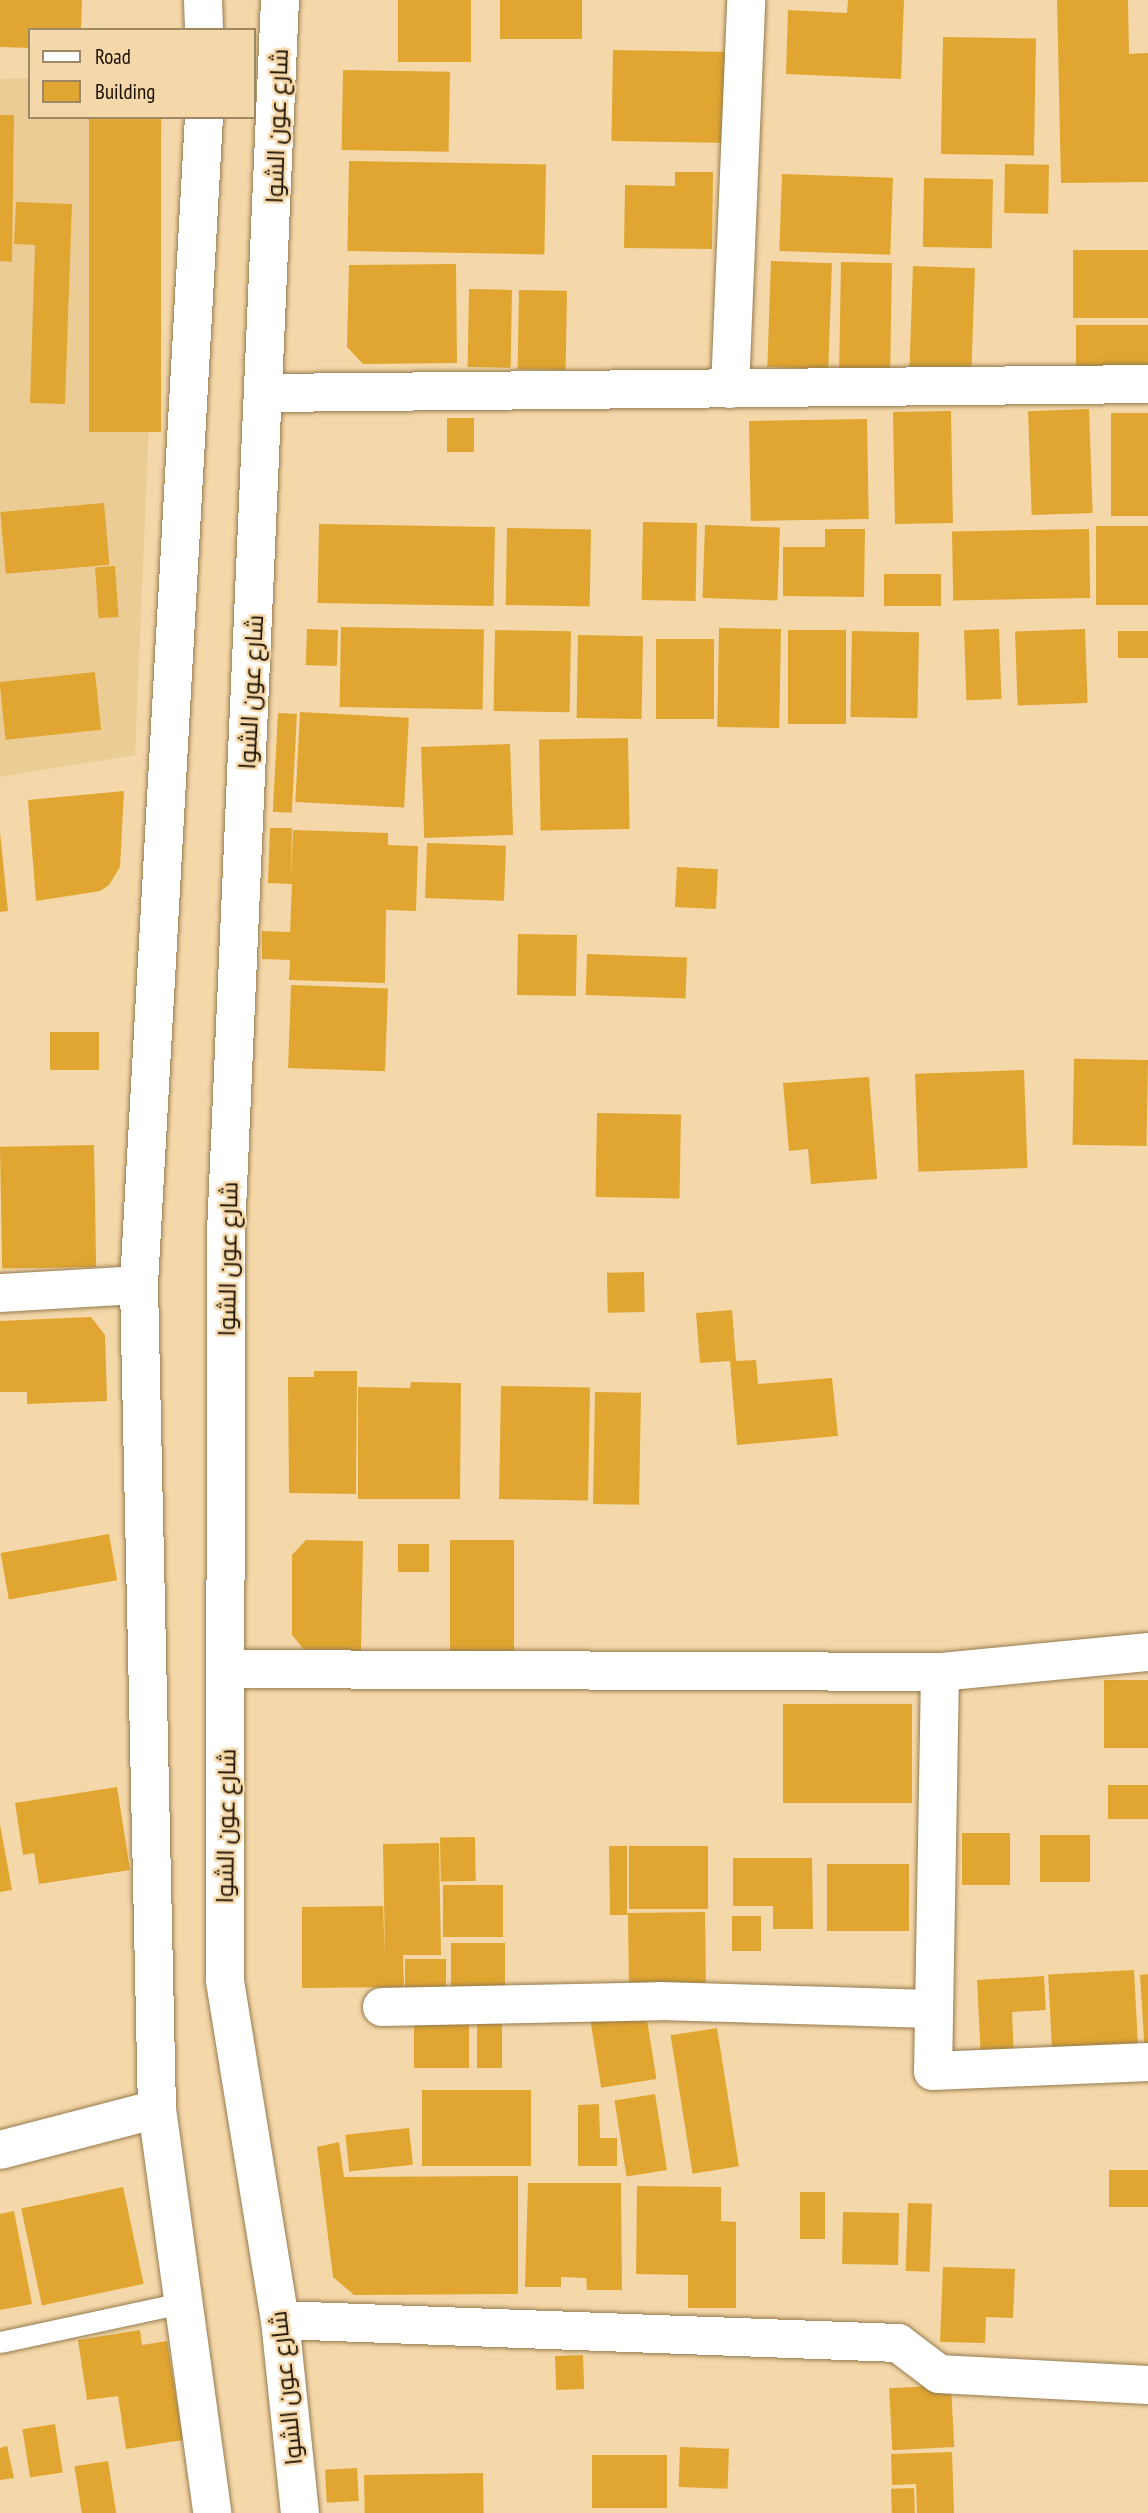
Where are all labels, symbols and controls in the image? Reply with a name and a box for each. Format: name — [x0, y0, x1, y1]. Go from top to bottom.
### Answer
legend — [28, 28, 256, 119]
text: Road — [95, 43, 131, 70]
street label: شارع عون الشوا — [260, 48, 294, 204]
text: Building — [95, 78, 155, 105]
street label: شارع عون الشوا — [233, 614, 269, 770]
street label: شارع عون الشوا — [212, 1181, 244, 1337]
street label: شارع عون الشوا — [210, 1748, 242, 1904]
street label: شارع عون الشوا — [264, 2310, 308, 2466]

